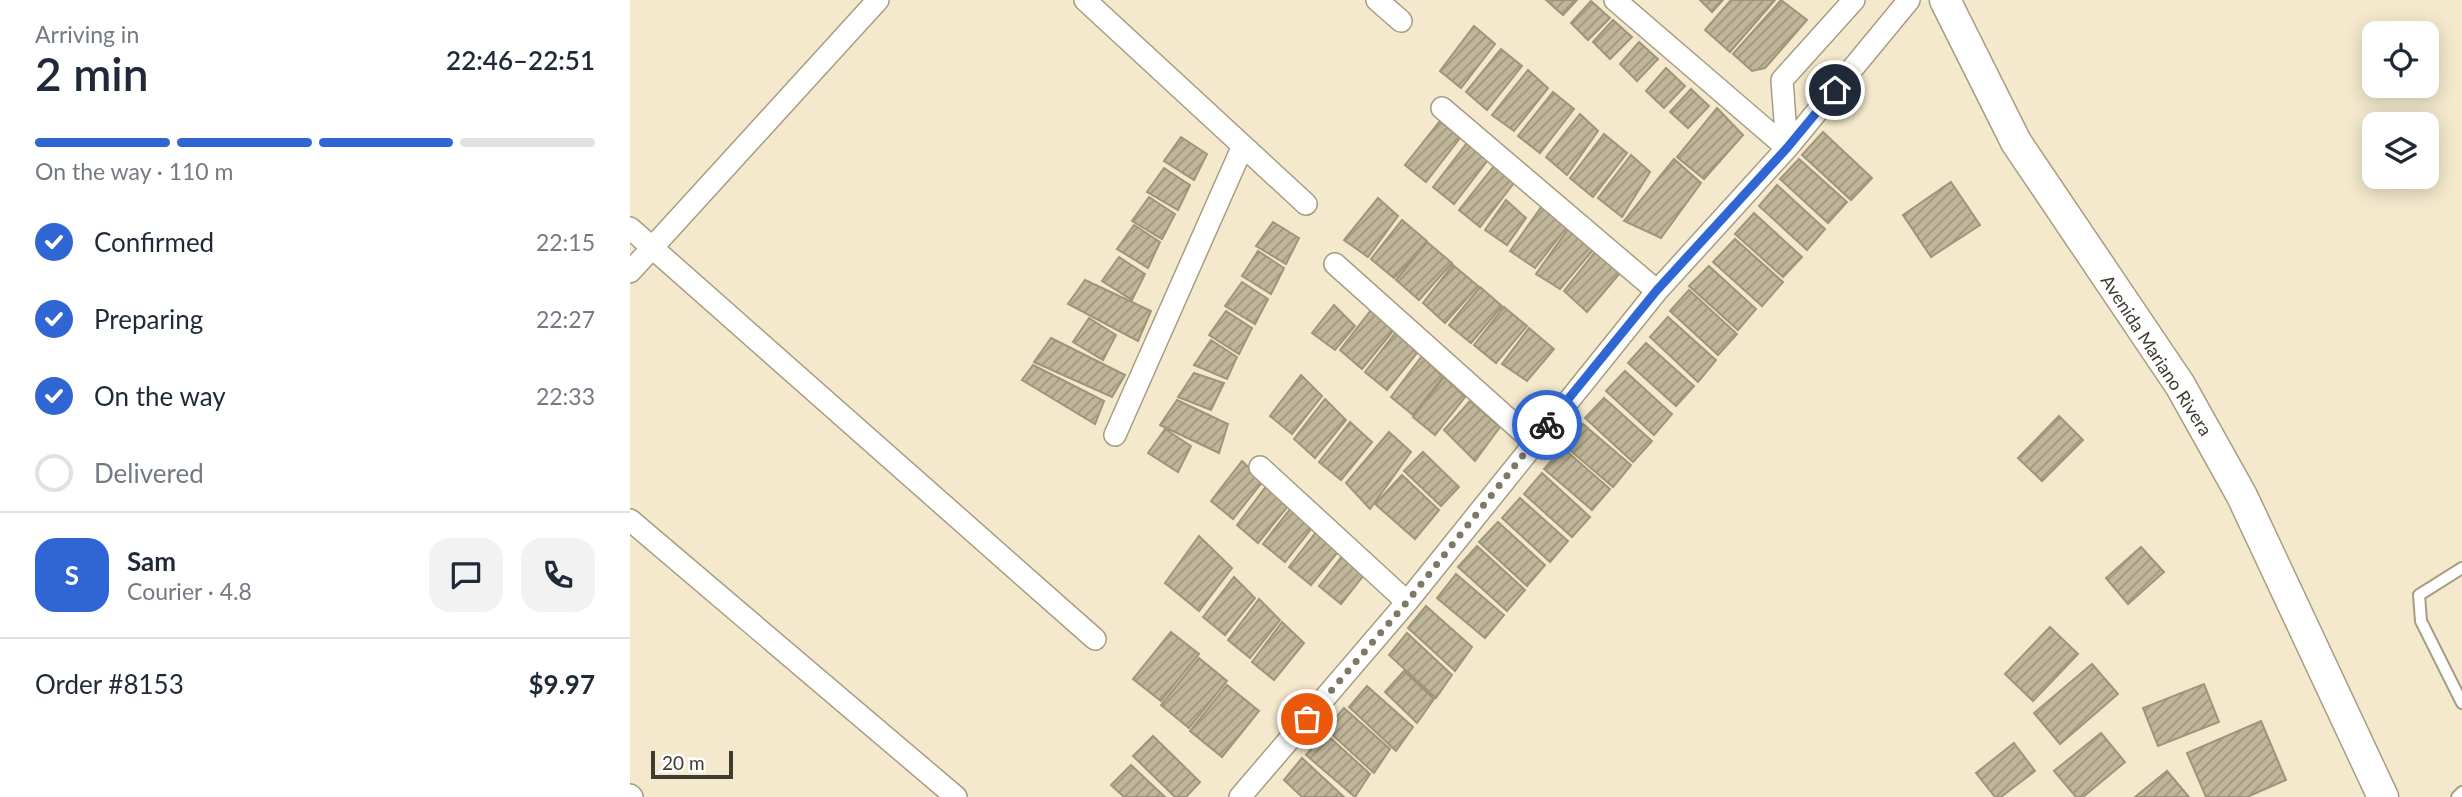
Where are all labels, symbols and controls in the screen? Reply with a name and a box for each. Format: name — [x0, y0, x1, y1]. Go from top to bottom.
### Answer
text: Arriving in — [35, 20, 139, 48]
map controls — [2362, 21, 2439, 189]
button: locate — [2362, 21, 2439, 98]
text: 22:46–22:51 — [446, 44, 595, 76]
text: 2 min — [35, 46, 149, 101]
pin — [1805, 60, 1865, 120]
icon: home — [1816, 71, 1854, 109]
button: layers — [2362, 112, 2439, 189]
text: On the way · 110 m — [35, 157, 234, 185]
icon: check — [35, 223, 73, 261]
text: Confirmed — [94, 226, 214, 258]
text: 22:15 — [536, 228, 595, 256]
street label: Avenida Mariano Rivera — [2097, 270, 2217, 440]
icon: check — [35, 300, 73, 338]
text: Preparing — [94, 303, 203, 335]
text: 22:27 — [536, 305, 595, 333]
icon: check — [35, 377, 73, 415]
text: On the way — [94, 380, 226, 412]
text: 22:33 — [536, 382, 595, 410]
courier — [1512, 390, 1582, 460]
icon: bike — [1528, 406, 1566, 444]
text: Delivered — [94, 457, 204, 489]
button: chat — [429, 538, 503, 612]
button: phone — [521, 538, 595, 612]
text: Sam — [127, 545, 176, 577]
text: S — [65, 559, 79, 591]
text: Courier · 4.8 — [127, 577, 252, 605]
text: Order #8153 — [35, 668, 184, 700]
text: $9.97 — [529, 668, 595, 700]
pin — [1277, 689, 1337, 749]
icon: bag — [1288, 700, 1326, 738]
scale bar — [651, 748, 733, 780]
text: 20 m — [662, 751, 705, 774]

